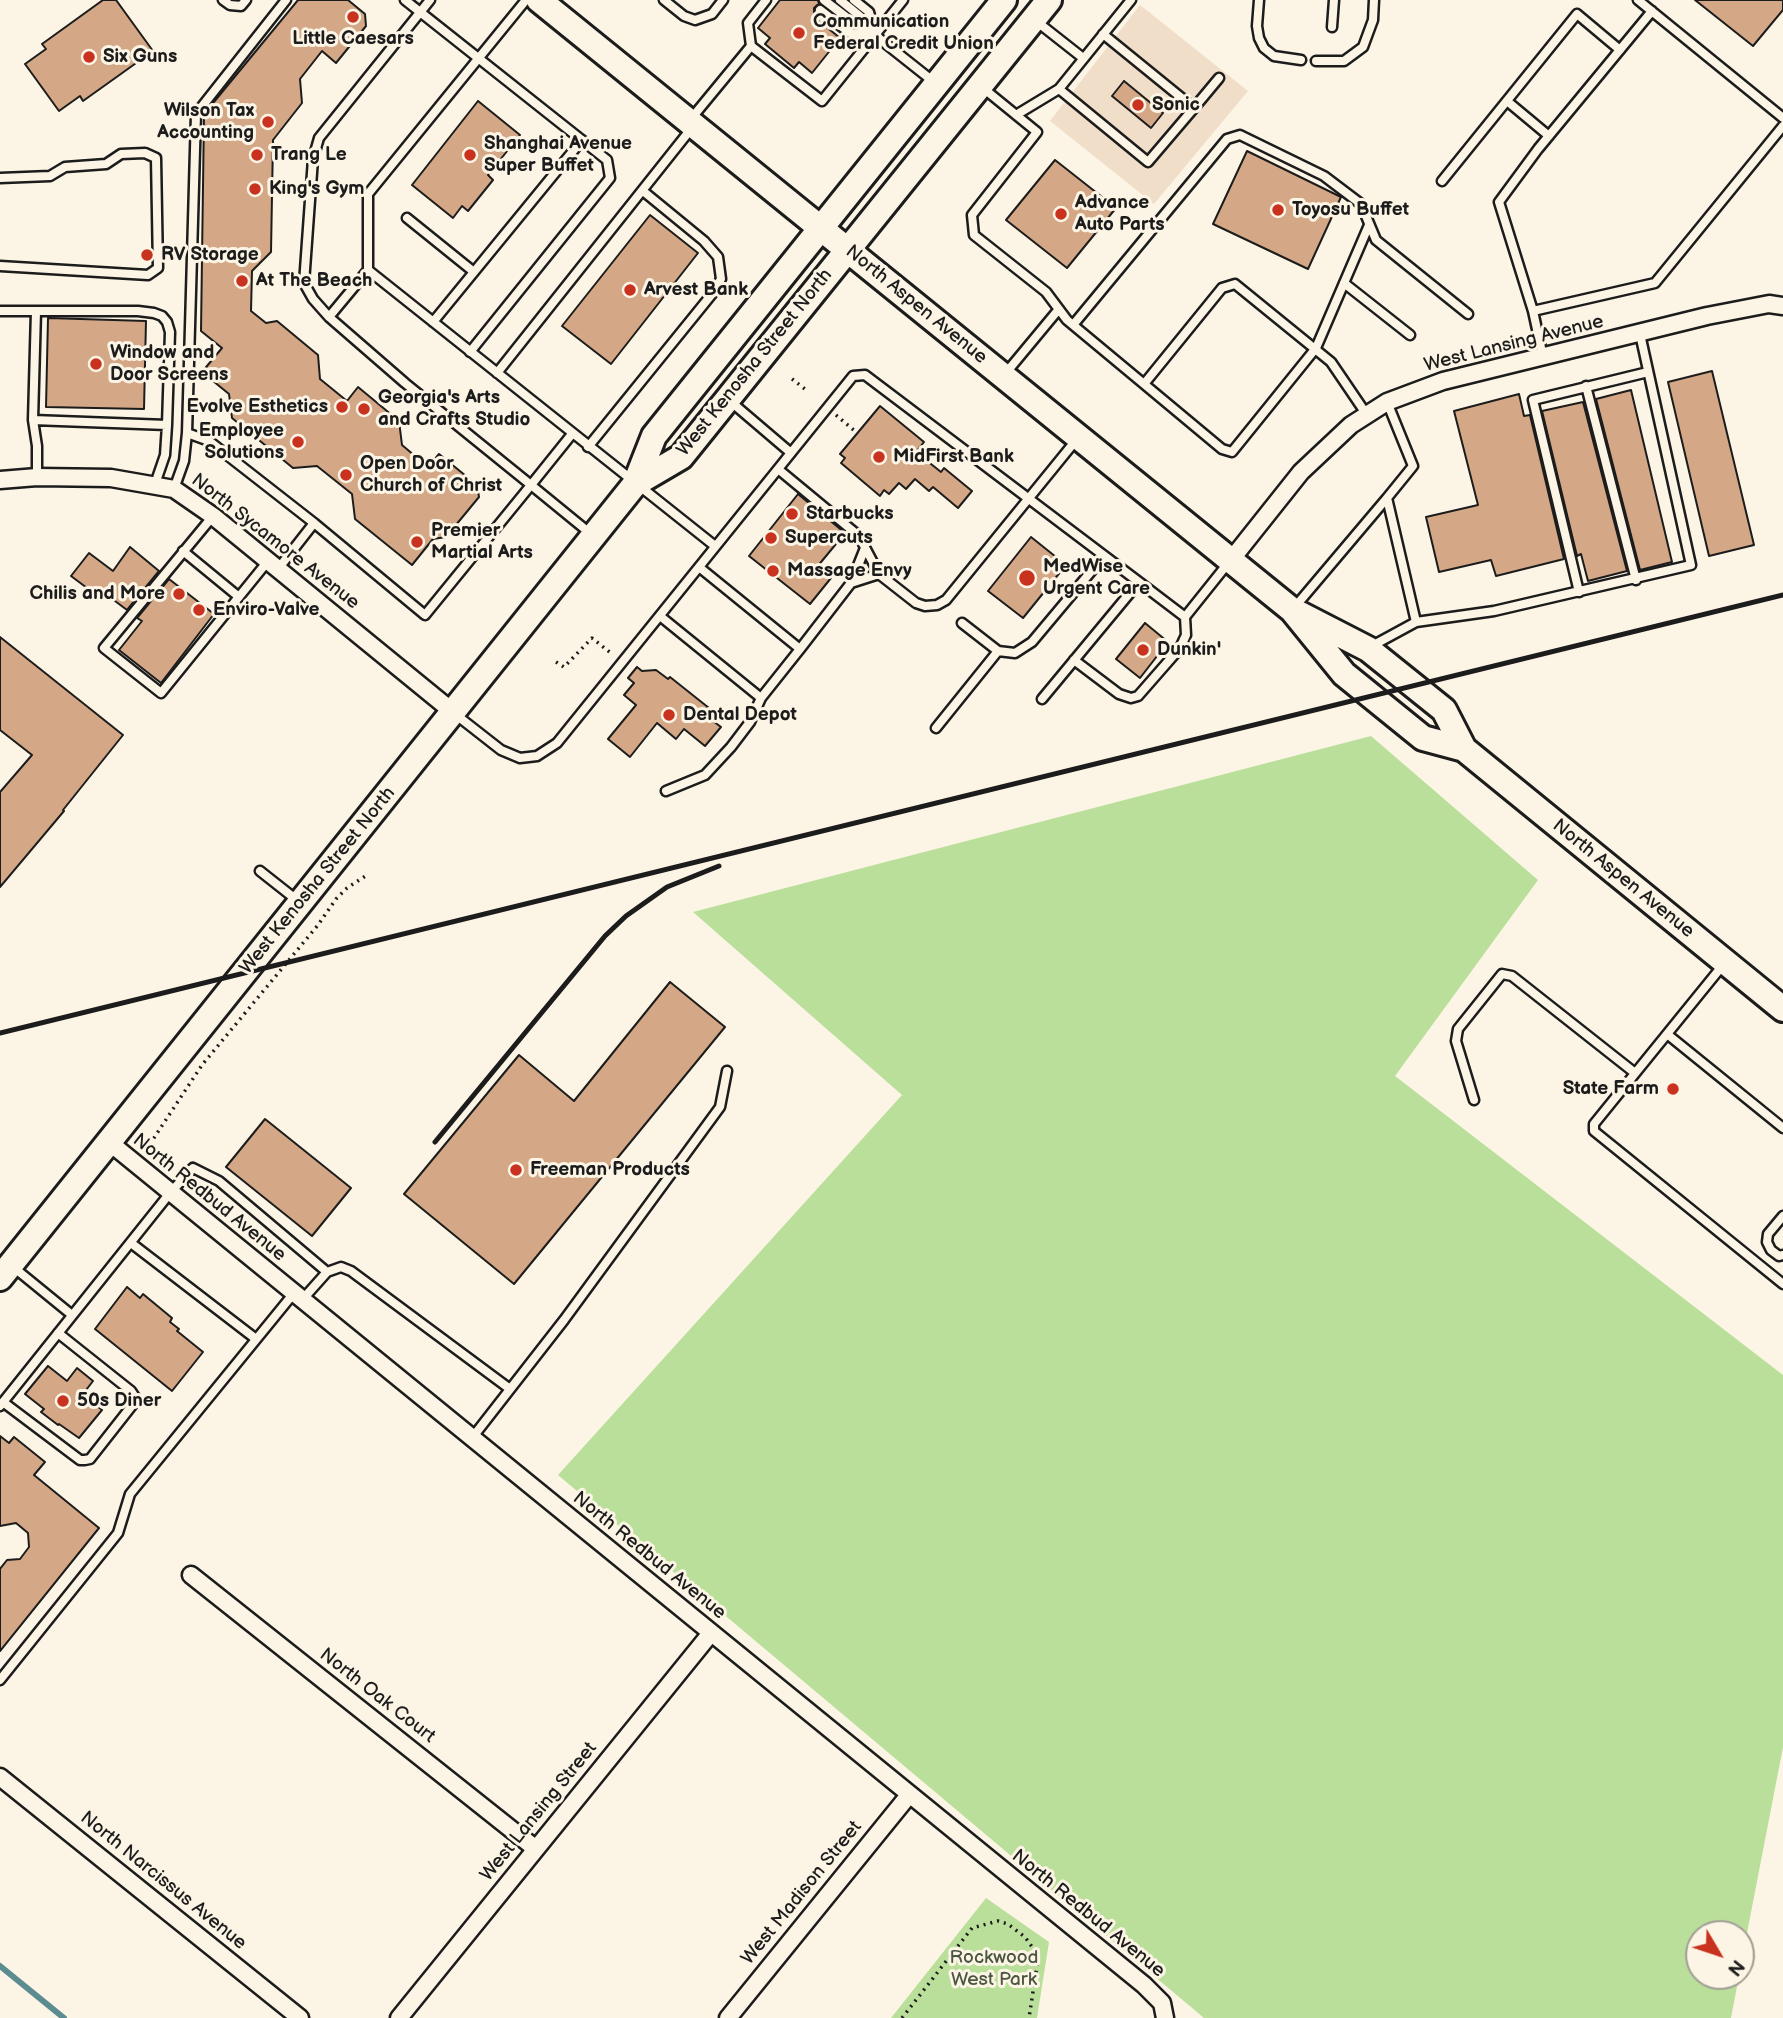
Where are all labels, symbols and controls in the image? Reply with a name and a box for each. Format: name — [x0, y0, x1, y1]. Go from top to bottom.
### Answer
marker: Little Caesars — [345, 9, 361, 25]
place label: Communication Federal Credit Union — [813, 11, 994, 55]
marker: Communication Federal Credit Union — [791, 25, 807, 41]
place label: Little Caesars — [292, 28, 414, 50]
place label: Six Guns — [103, 46, 177, 68]
marker: Six Guns — [81, 49, 97, 65]
place label: Sonic — [1152, 94, 1200, 116]
marker: Sonic — [1130, 97, 1146, 113]
place label: Wilson Tax Accounting — [157, 100, 254, 144]
marker: Wilson Tax Accounting — [260, 114, 276, 130]
place label: Shanghai Avenue Super Buffet — [484, 133, 632, 177]
place label: Trang Le — [271, 144, 347, 166]
marker: Trang Le — [249, 147, 265, 163]
marker: Shanghai Avenue Super Buffet — [462, 147, 478, 163]
place label: King's Gym — [269, 178, 364, 200]
marker: King's Gym — [247, 181, 263, 197]
place label: Advance Auto Parts — [1075, 192, 1165, 236]
place label: Toyosu Buffet — [1292, 199, 1409, 221]
marker: Toyosu Buffet — [1270, 202, 1286, 218]
marker: Advance Auto Parts — [1053, 206, 1069, 222]
street label: North Aspen Avenue — [841, 241, 991, 369]
place label: RV Storage — [161, 244, 259, 266]
marker: RV Storage — [139, 247, 155, 263]
street label: West Kenosha Street North — [672, 265, 838, 461]
place label: At The Beach — [256, 270, 372, 292]
marker: At The Beach — [234, 273, 250, 289]
place label: Arvest Bank — [644, 279, 748, 301]
marker: Arvest Bank — [622, 282, 638, 298]
street label: West Lansing Avenue — [1422, 311, 1606, 377]
place label: Window and Door Screens — [110, 342, 228, 386]
marker: Window and Door Screens — [88, 356, 104, 372]
place label: Georgia's Arts and Crafts Studio — [378, 387, 530, 431]
place label: Evolve Esthetics — [187, 396, 328, 418]
marker: Evolve Esthetics — [334, 399, 350, 415]
marker: Georgia's Arts and Crafts Studio — [356, 401, 372, 417]
place label: Employee Solutions — [199, 420, 284, 464]
marker: Employee Solutions — [290, 434, 306, 450]
place label: MidFirst Bank — [893, 446, 1014, 468]
marker: MidFirst Bank — [871, 449, 887, 465]
place label: Open Door Church of Christ — [360, 453, 502, 497]
marker: Open Door Church of Christ — [338, 467, 354, 483]
street label: North Sycamore Avenue — [186, 469, 364, 615]
place label: Starbucks — [806, 503, 894, 525]
marker: Starbucks — [784, 506, 800, 522]
place label: Premier Martial Arts — [431, 520, 533, 564]
place label: Supercuts — [785, 527, 873, 549]
marker: Supercuts — [763, 530, 779, 546]
marker: Premier Martial Arts — [409, 534, 425, 550]
place label: MedWise Urgent Care — [1043, 556, 1150, 600]
place label: Massage Envy — [787, 560, 912, 582]
marker: Massage Envy — [765, 563, 781, 579]
marker: MedWise Urgent Care — [1017, 568, 1037, 588]
place label: Chilis and More — [30, 583, 165, 605]
marker: Chilis and More — [171, 586, 187, 602]
place label: Enviro-Valve — [213, 599, 319, 621]
marker: Enviro-Valve — [191, 602, 207, 618]
place label: Dunkin' — [1157, 639, 1221, 661]
marker: Dunkin' — [1135, 642, 1151, 658]
place label: Dental Depot — [683, 704, 797, 726]
marker: Dental Depot — [661, 707, 677, 723]
street label: West Kenosha Street North — [235, 783, 401, 979]
street label: North Aspen Avenue — [1548, 815, 1698, 943]
place label: State Farm — [1563, 1078, 1659, 1100]
marker: State Farm — [1665, 1081, 1681, 1097]
street label: North Redbud Avenue — [128, 1129, 290, 1267]
place label: Freeman Products — [530, 1159, 690, 1181]
marker: Freeman Products — [508, 1162, 524, 1178]
place label: 50s Diner — [77, 1390, 161, 1412]
marker: 50s Diner — [55, 1393, 71, 1409]
street label: North Redbud Avenue — [568, 1487, 730, 1625]
street label: North Oak Court — [315, 1644, 439, 1748]
street label: West Lansing Street — [476, 1738, 602, 1886]
street label: North Narcissus Avenue — [75, 1807, 251, 1955]
street label: West Madison Street — [737, 1816, 867, 1970]
street label: North Redbud Avenue — [1007, 1845, 1169, 1983]
north arrow — [1685, 1920, 1755, 1990]
park label: Rockwood West Park — [950, 1947, 1038, 1991]
text: N — [1722, 1954, 1749, 1980]

